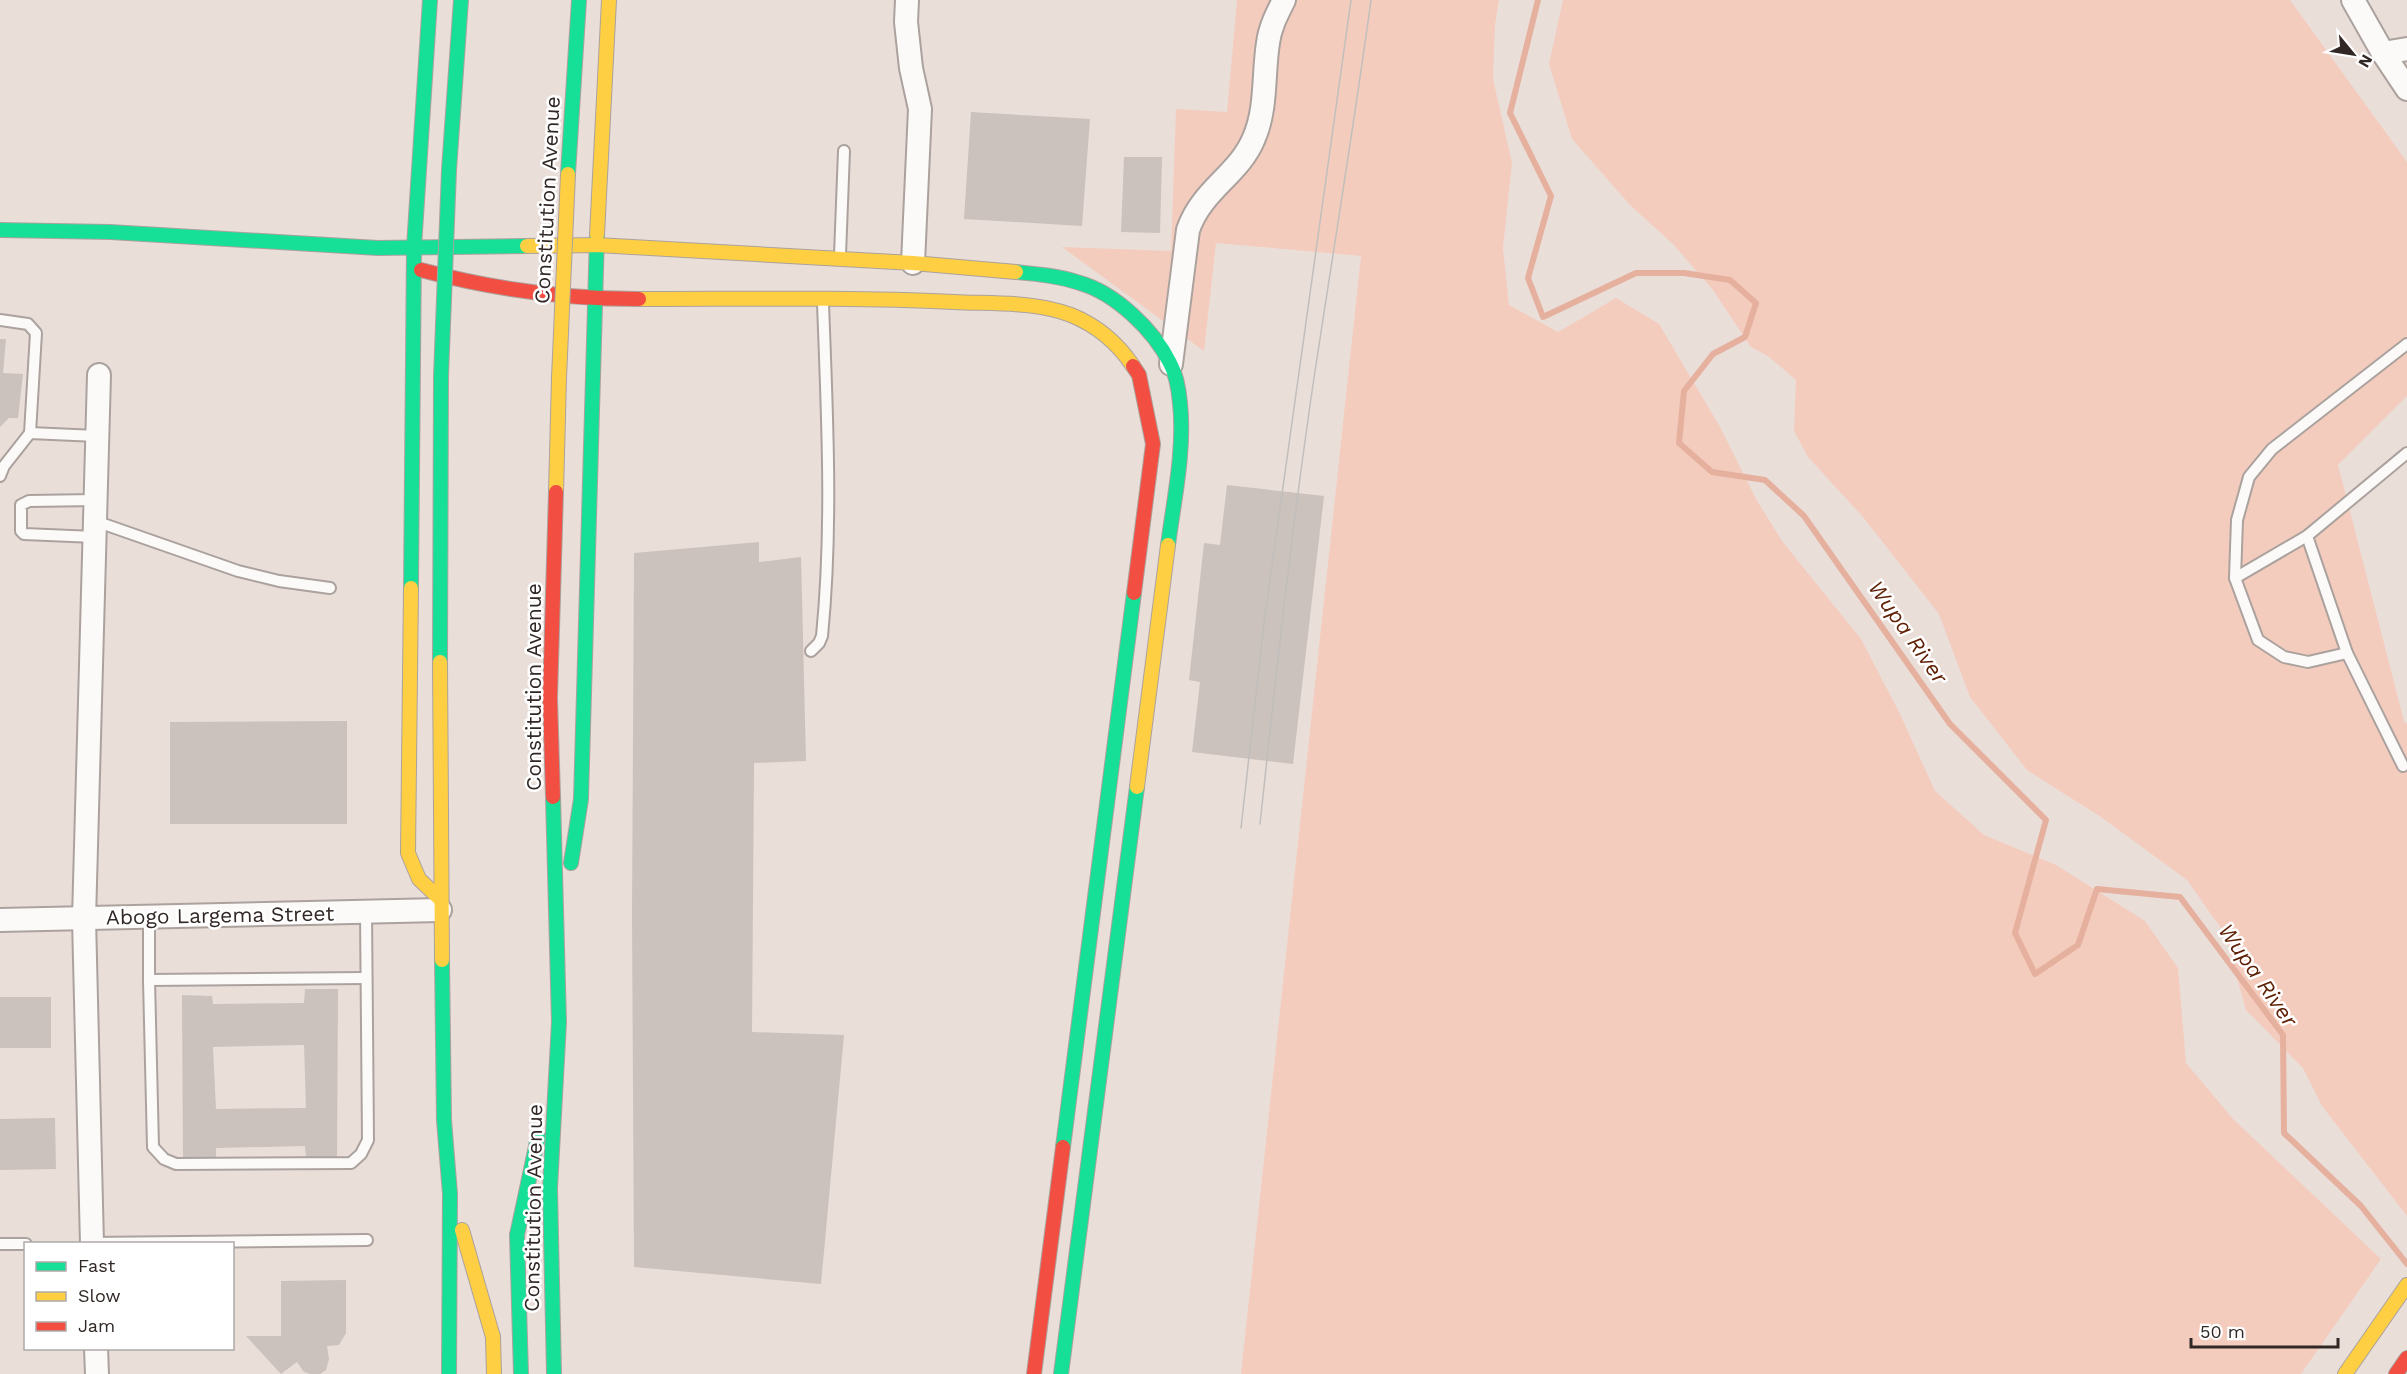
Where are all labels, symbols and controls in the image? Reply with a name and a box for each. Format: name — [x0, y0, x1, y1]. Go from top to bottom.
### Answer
north arrow — [2323, 24, 2383, 84]
text: N — [2354, 51, 2377, 71]
street label: Constitution Avenue — [529, 96, 565, 304]
water label: Wupa River — [1863, 576, 1953, 689]
street label: Constitution Avenue — [521, 583, 546, 791]
street label: Abogo Largema Street — [106, 901, 334, 929]
water label: Wupa River — [2213, 919, 2303, 1032]
street label: Constitution Avenue — [519, 1104, 547, 1312]
legend — [24, 1242, 234, 1350]
text: Fast — [78, 1255, 116, 1276]
text: Slow — [78, 1285, 121, 1306]
scale bar — [2191, 1311, 2338, 1349]
text: Jam — [78, 1315, 115, 1336]
text: 50 m — [2200, 1321, 2245, 1342]

